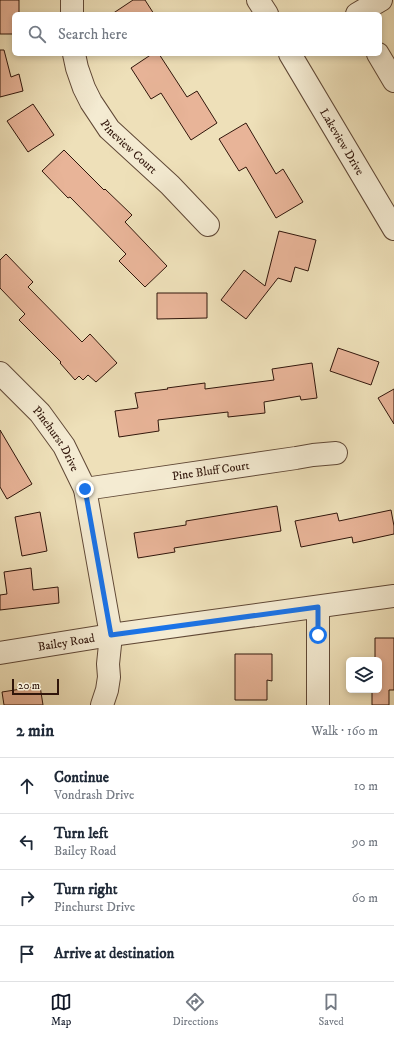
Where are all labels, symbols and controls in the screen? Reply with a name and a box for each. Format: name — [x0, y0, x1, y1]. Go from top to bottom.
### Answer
search box — [12, 12, 382, 56]
icon: search — [26, 23, 48, 45]
text: Search here — [58, 25, 127, 44]
street label: Lakeview Drive — [317, 106, 368, 178]
street label: Pineview Court — [97, 117, 160, 177]
street label: Pinehurst Drive — [30, 403, 83, 474]
street label: Pine Bluff Court — [171, 457, 250, 484]
route end — [76, 480, 94, 498]
route start — [309, 626, 327, 644]
street label: Bailey Road — [37, 630, 96, 654]
map controls — [346, 657, 382, 693]
button: layers — [346, 657, 382, 693]
scale bar — [12, 677, 59, 696]
text: 20 m — [18, 679, 40, 693]
text: 2 min — [16, 720, 54, 742]
text: Walk · 160 m — [311, 723, 378, 739]
text: Continue — [54, 768, 109, 787]
icon: ahead — [16, 775, 38, 797]
text: 10 m — [354, 778, 378, 794]
text: Vondrash Drive — [54, 787, 134, 803]
text: Turn left — [54, 824, 108, 843]
icon: left — [16, 831, 38, 853]
text: 90 m — [352, 834, 378, 850]
text: Bailey Road — [54, 843, 116, 859]
text: Turn right — [54, 880, 117, 899]
icon: right — [16, 887, 38, 909]
text: 60 m — [352, 890, 378, 906]
text: Pinehurst Drive — [54, 899, 135, 915]
icon: arrive — [16, 943, 38, 965]
text: Arrive at destination — [54, 944, 174, 963]
tab: Map — [50, 991, 72, 1029]
tab: Directions — [173, 991, 218, 1029]
tab: Saved — [319, 991, 344, 1029]

